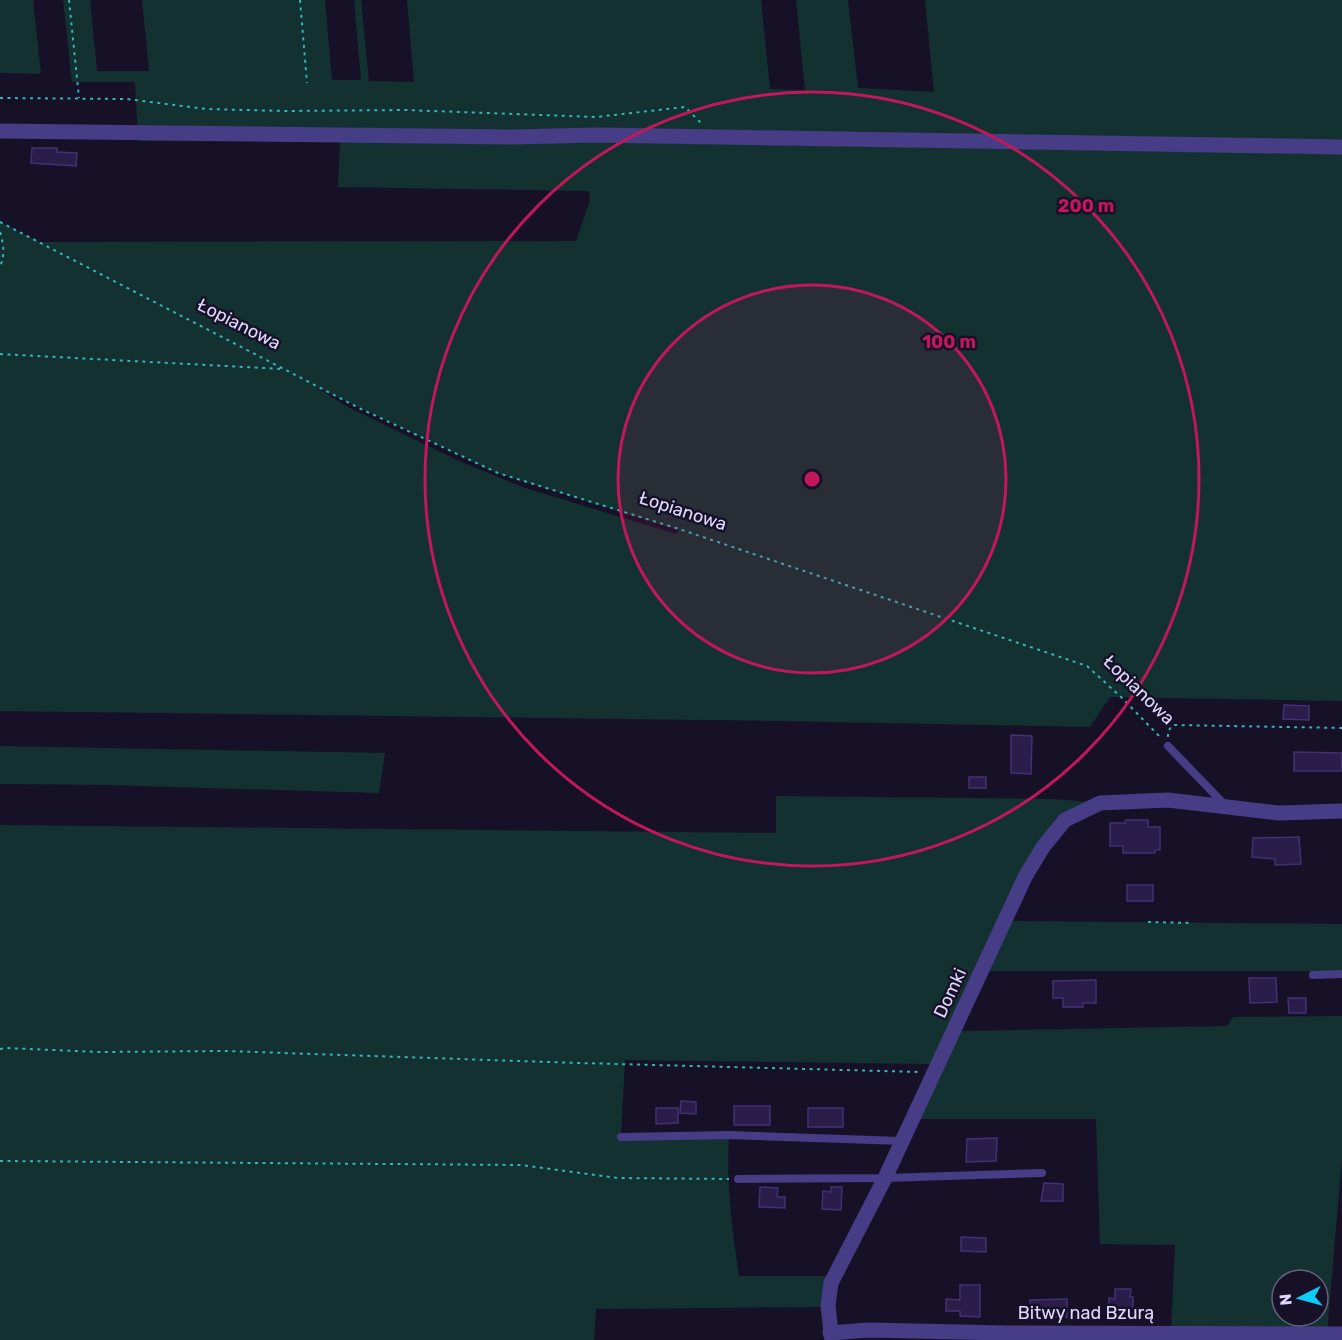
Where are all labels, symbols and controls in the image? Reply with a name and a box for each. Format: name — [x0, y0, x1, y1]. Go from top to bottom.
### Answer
text: 200 m — [1058, 195, 1114, 217]
street label: Łopianowa — [194, 294, 284, 354]
text: 100 m — [922, 331, 976, 353]
centre of rings — [802, 469, 822, 489]
street label: Łopianowa — [637, 487, 729, 535]
street label: Łopianowa — [1099, 651, 1179, 729]
street label: Domki — [929, 965, 971, 1021]
north arrow — [1270, 1268, 1330, 1328]
text: N — [1276, 1293, 1296, 1306]
street label: Bitwy nad Bzurą — [1018, 1302, 1154, 1324]

